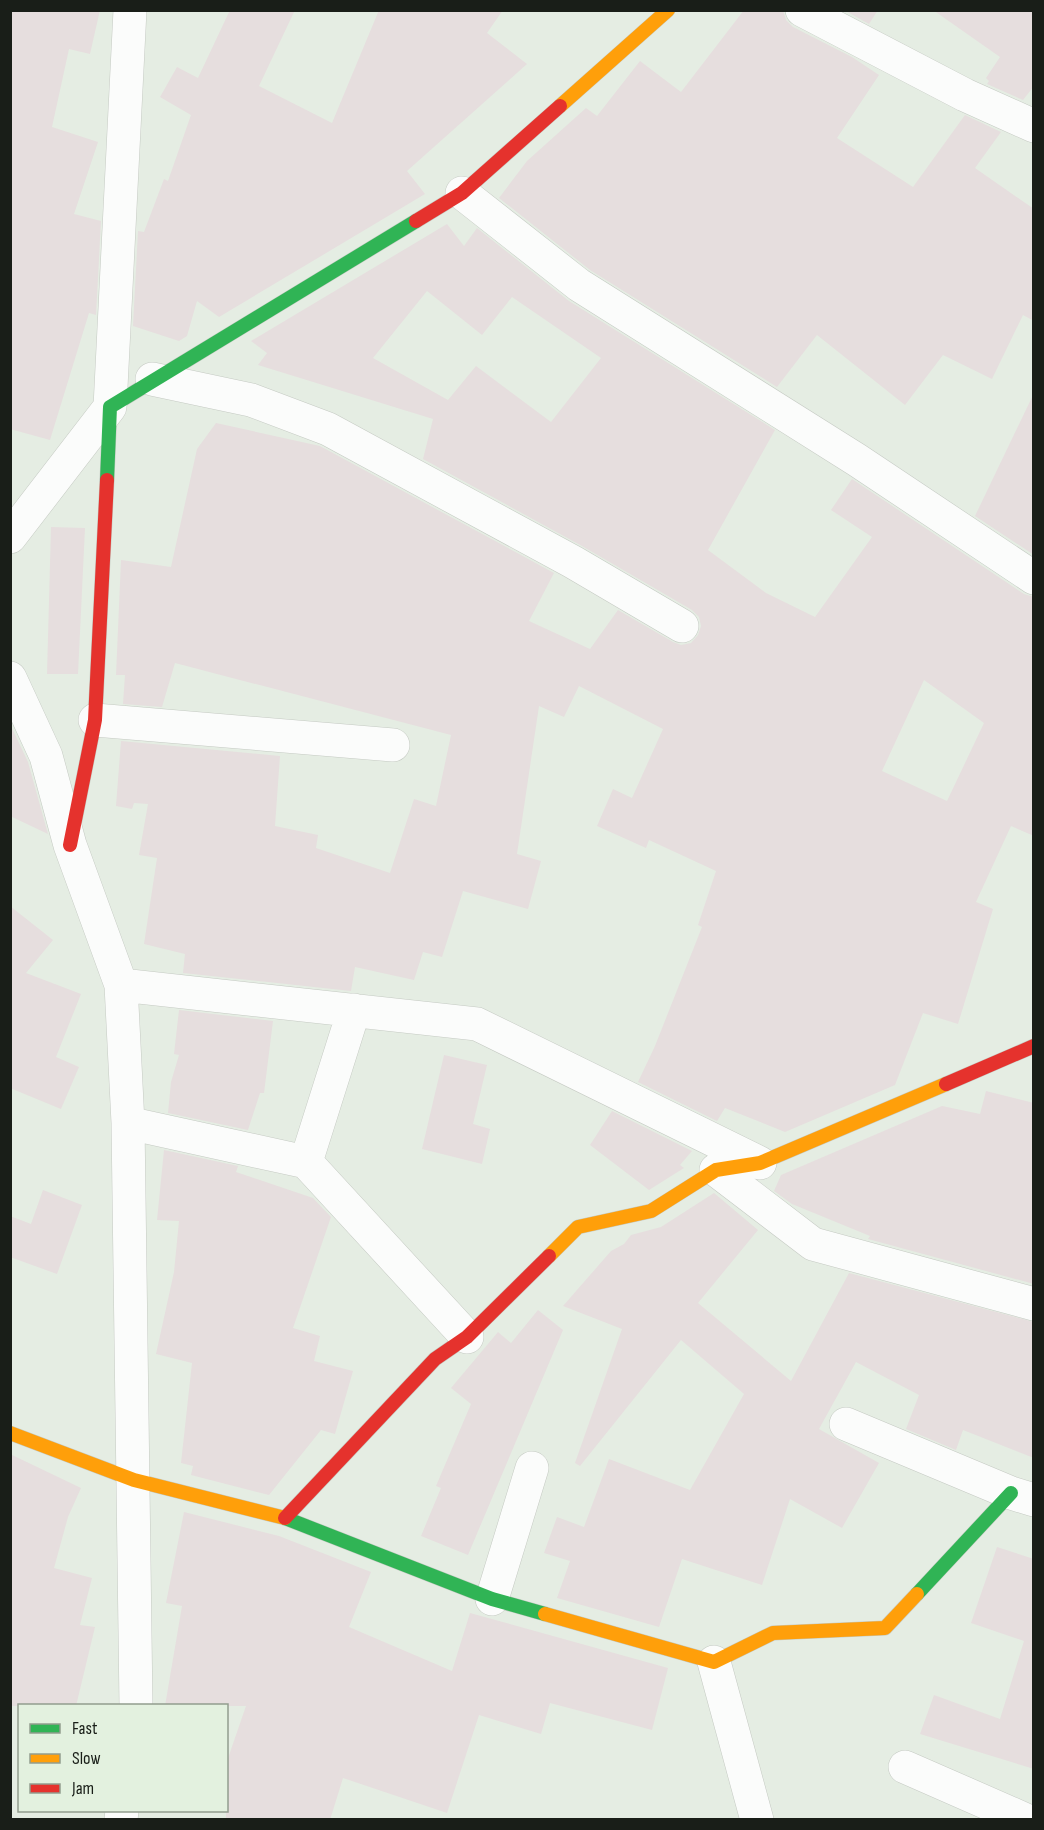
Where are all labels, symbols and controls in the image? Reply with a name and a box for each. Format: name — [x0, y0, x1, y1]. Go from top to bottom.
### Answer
legend — [18, 1704, 228, 1812]
text: Fast — [72, 1718, 98, 1739]
text: Slow — [72, 1748, 101, 1769]
text: Jam — [71, 1778, 94, 1799]

